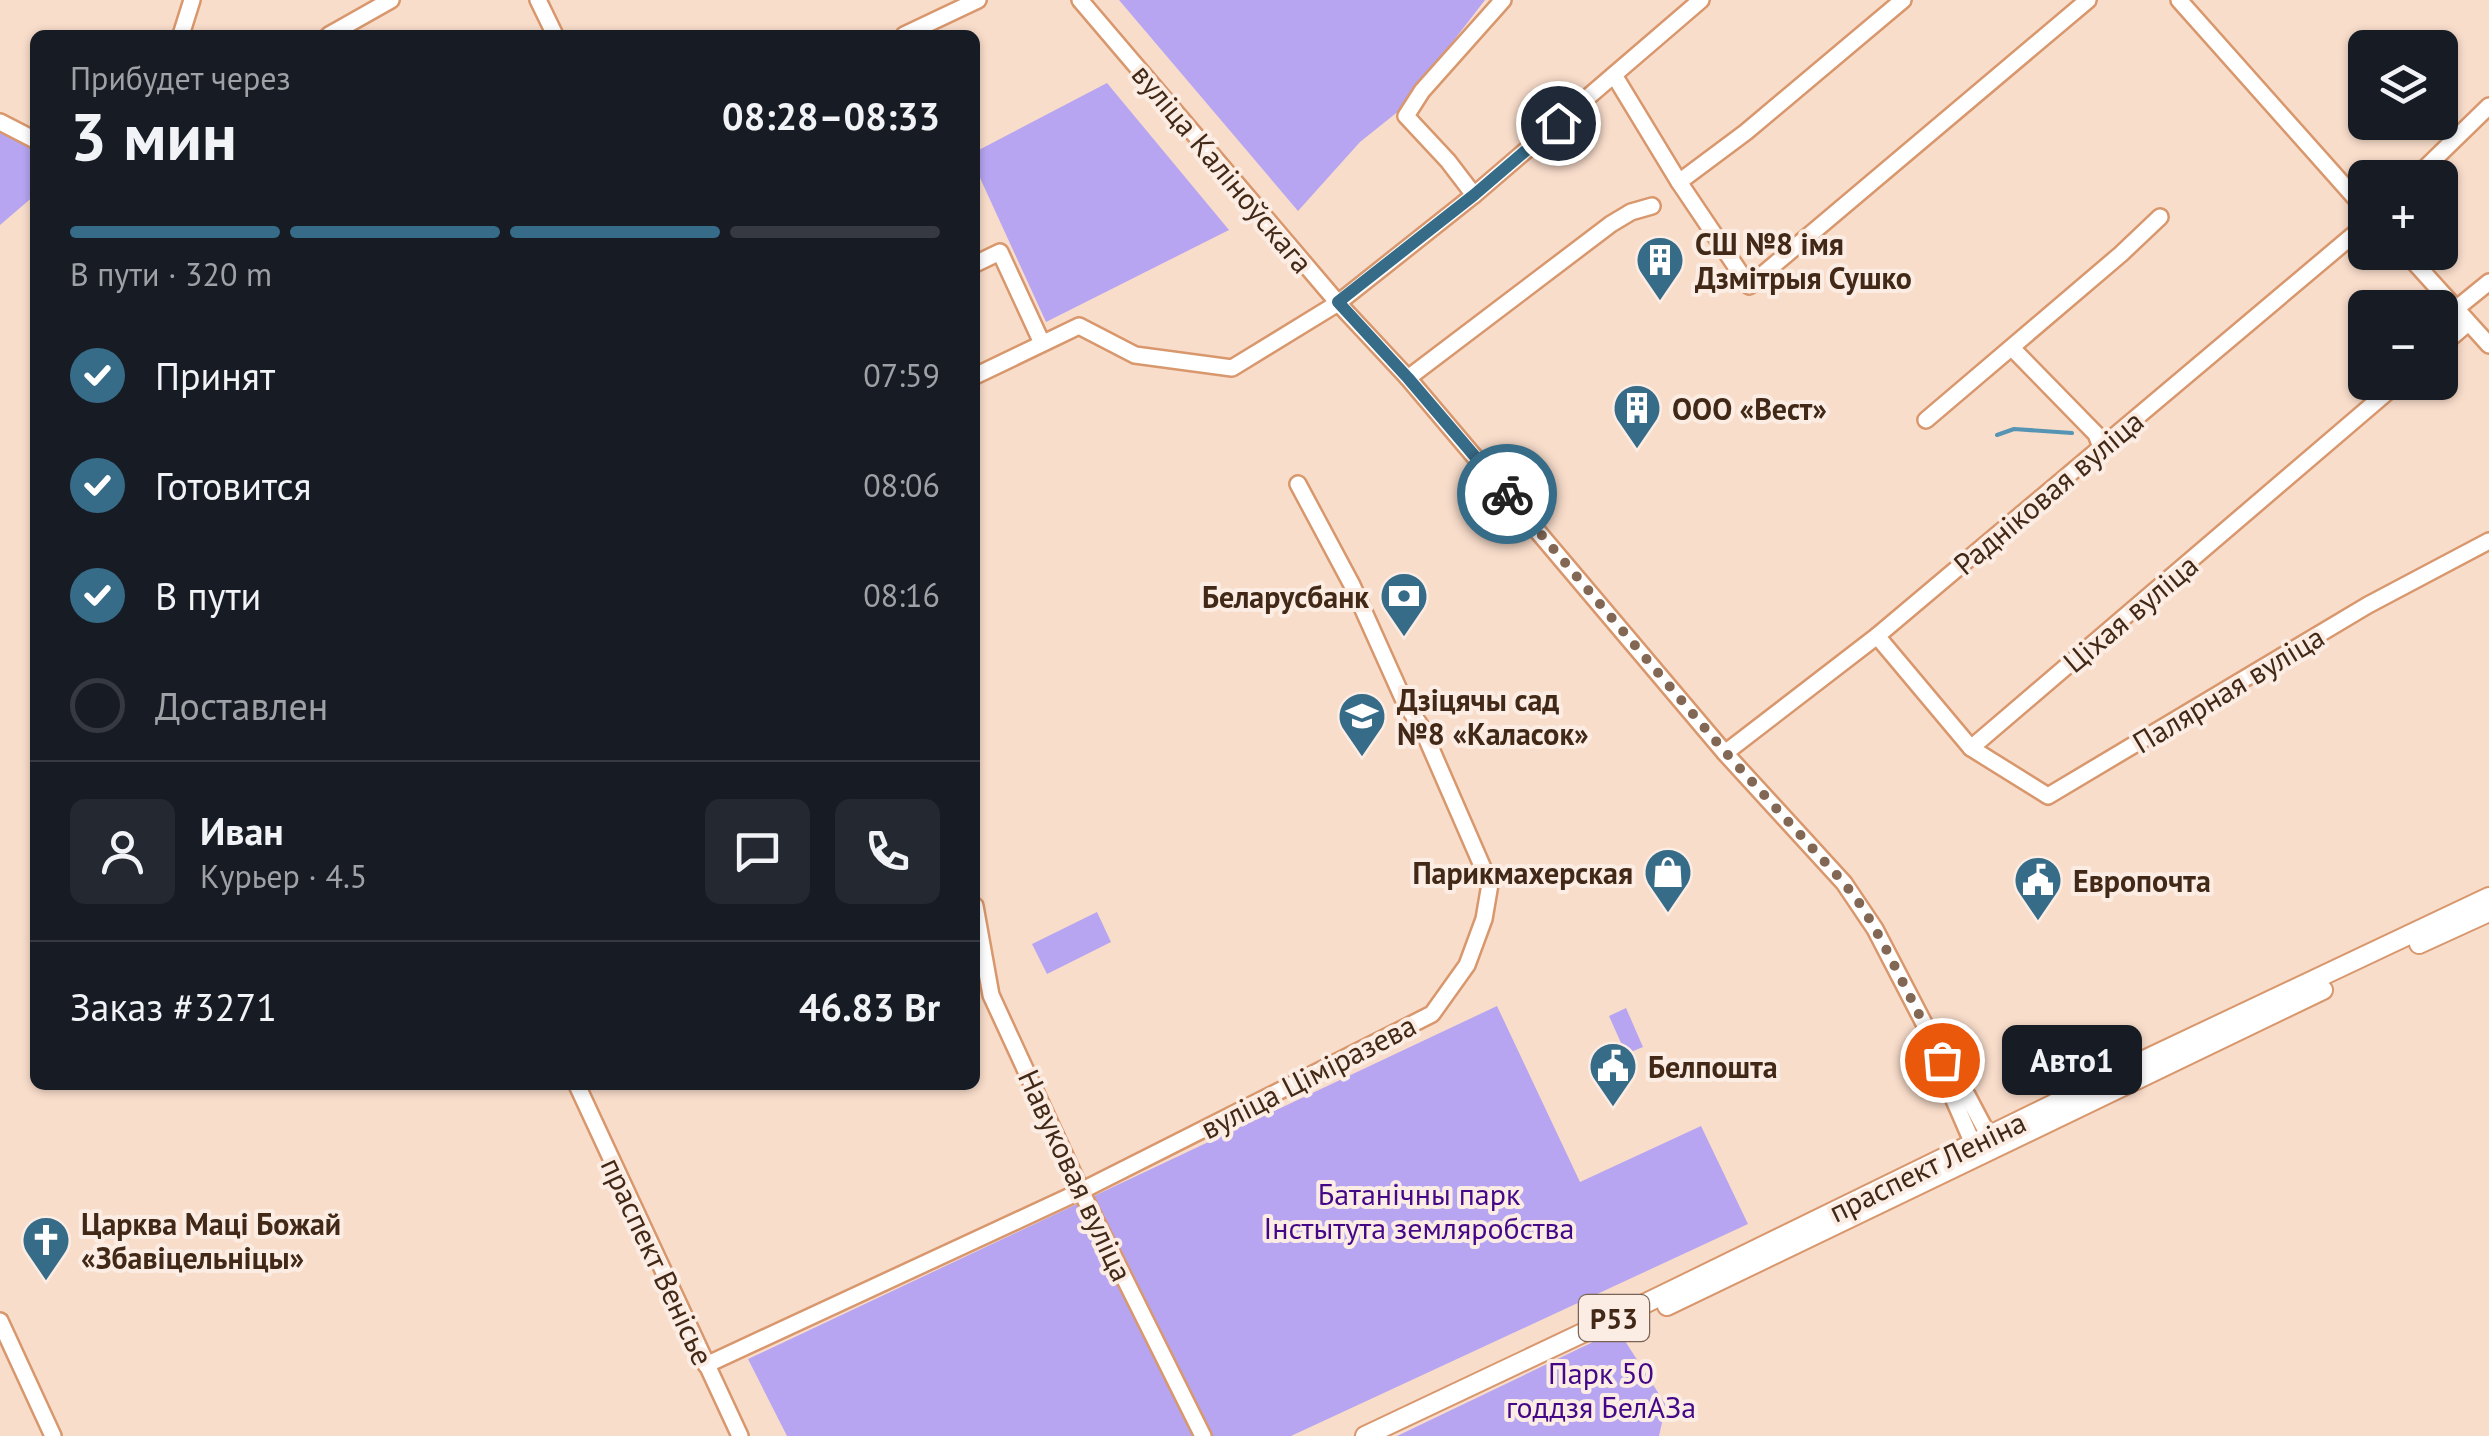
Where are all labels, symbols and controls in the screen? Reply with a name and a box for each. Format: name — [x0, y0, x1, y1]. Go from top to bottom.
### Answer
map controls — [2348, 30, 2458, 400]
button: layers — [2348, 30, 2458, 140]
street label: вуліца Каліноўскага — [1124, 55, 1322, 281]
text: Прибудет через — [70, 57, 291, 99]
pin — [1516, 81, 1601, 166]
text: 08:28–08:33 — [722, 91, 940, 140]
text: 3 мин — [70, 94, 237, 178]
icon: home — [1531, 96, 1586, 151]
button: + — [2348, 160, 2458, 270]
place label: СШ №8 імя Дзмітрыя Сушко — [1695, 224, 1912, 297]
building icon: СШ №8 імя Дзмітрыя Сушко — [1634, 234, 1686, 302]
text: В пути · 320 m — [70, 253, 272, 295]
button: − — [2348, 290, 2458, 400]
icon: check — [70, 348, 125, 403]
text: Принят — [155, 351, 275, 400]
text: 07:59 — [863, 354, 940, 396]
building icon: ООО «Вест» — [1611, 382, 1663, 450]
place label: ООО «Вест» — [1672, 389, 1827, 428]
street label: Радніковая вуліца — [1945, 401, 2151, 583]
courier — [1457, 444, 1557, 544]
icon: check — [70, 458, 125, 513]
text: Готовится — [155, 461, 312, 510]
text: 08:06 — [863, 464, 940, 506]
icon: bike — [1480, 467, 1535, 522]
street label: Ціхая вуліца — [2055, 545, 2205, 681]
icon: check — [70, 568, 125, 623]
bank icon: Беларусбанк — [1378, 570, 1430, 638]
text: В пути — [155, 571, 261, 620]
text: 08:16 — [863, 574, 940, 616]
place label: Беларусбанк — [1202, 577, 1369, 616]
street label: Палярная вуліца — [2125, 617, 2331, 761]
place label: Дзіцячы сад №8 «Каласок» — [1397, 680, 1589, 753]
text: Доставлен — [155, 681, 328, 730]
school or university icon: Дзіцячы сад №8 «Каласок» — [1336, 690, 1388, 758]
button: person — [70, 799, 175, 904]
button: chat — [705, 799, 810, 904]
button: phone — [835, 799, 940, 904]
text: Иван — [200, 806, 284, 855]
shop icon: Парикмахерская — [1642, 846, 1694, 914]
place label: Парикмахерская — [1412, 853, 1633, 892]
public building icon: Европочта — [2012, 854, 2064, 922]
text: Курьер · 4.5 — [200, 855, 367, 897]
place label: Европочта — [2073, 861, 2211, 900]
text: Заказ #3271 — [70, 982, 277, 1031]
text: 46.83 Br — [799, 982, 940, 1031]
street label: вуліца Ціміразева — [1194, 1005, 1422, 1147]
pin — [1900, 1018, 1985, 1103]
callout: Авто1 — [2002, 1025, 2142, 1095]
icon: bag — [1915, 1033, 1970, 1088]
text: Авто1 — [2030, 1039, 2114, 1081]
public building icon: Белпошта — [1587, 1040, 1639, 1108]
place label: Белпошта — [1648, 1047, 1778, 1086]
street label: Навуковая вуліца — [1010, 1063, 1142, 1287]
street label: праспект Леніна — [1822, 1101, 2032, 1231]
street label: праспект Венісье — [593, 1151, 723, 1371]
park label: Батанічны парк Інстытута земляробства — [1264, 1174, 1574, 1247]
place label: Царква Маці Божай «Збавіцельніцы» — [81, 1204, 341, 1277]
church icon: Царква Маці Божай «Збавіцельніцы» — [20, 1214, 72, 1282]
road number: Р53 — [1579, 1295, 1649, 1341]
park label: Парк 50 годдзя БелАЗа — [1506, 1353, 1696, 1426]

